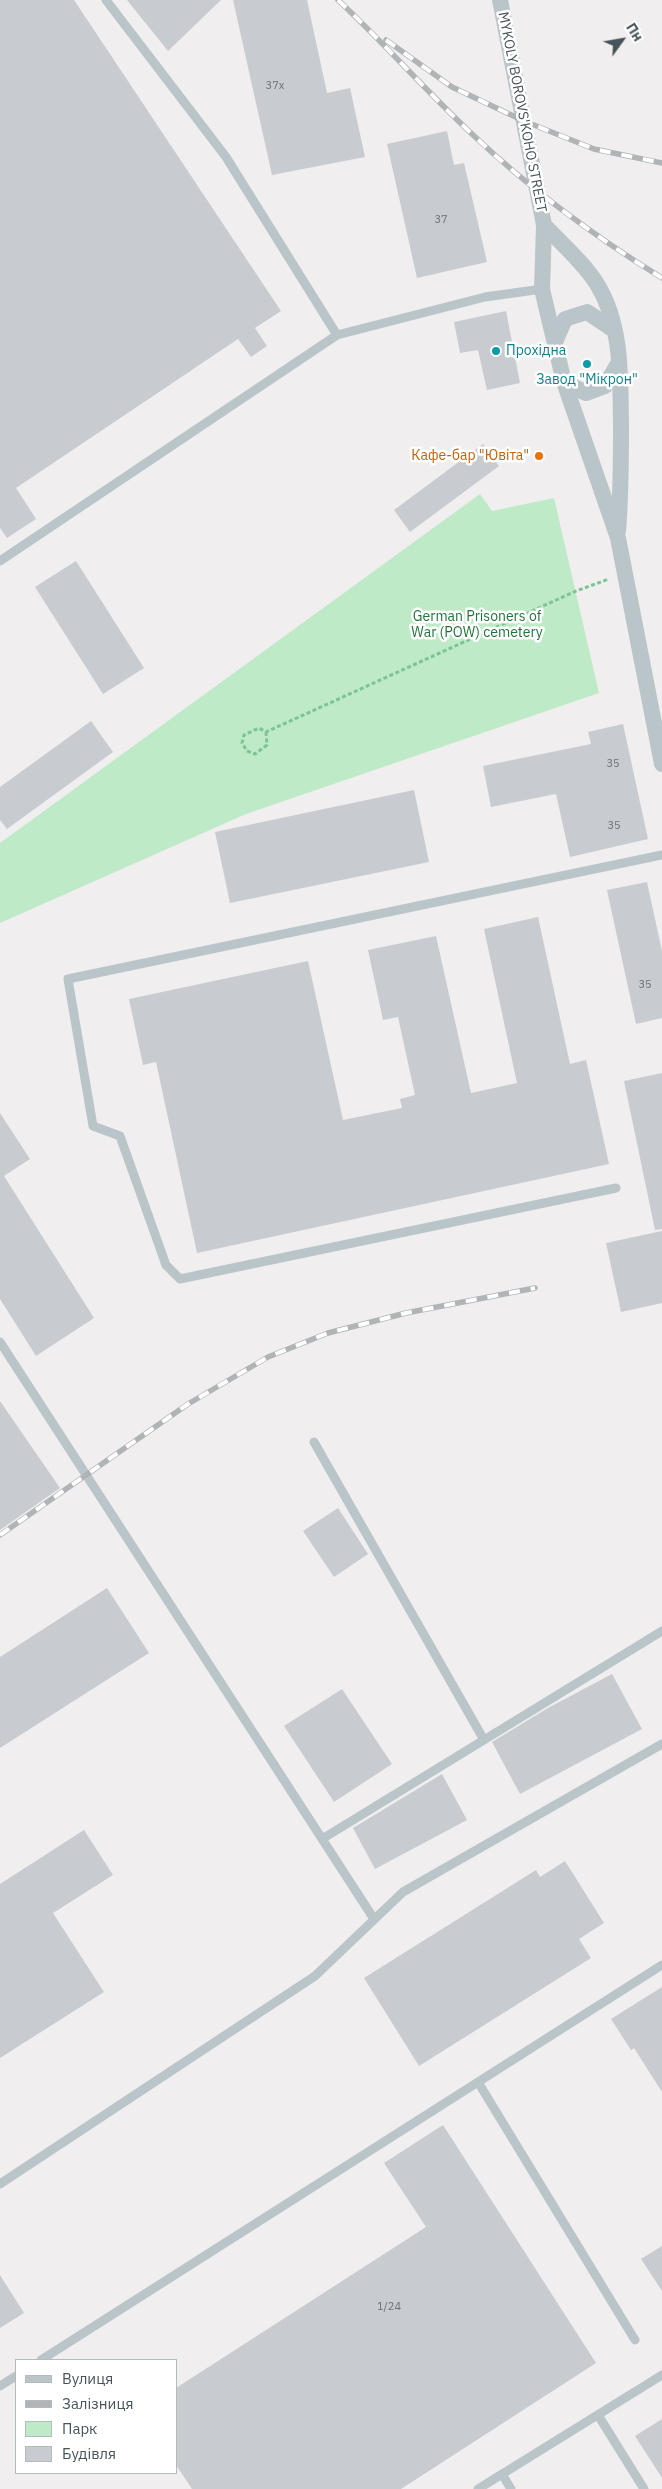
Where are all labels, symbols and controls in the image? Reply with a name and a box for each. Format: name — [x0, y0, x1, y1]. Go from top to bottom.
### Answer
street label: MYKOLY BOROVS'KOHO STREET — [494, 10, 550, 214]
north arrow — [597, 15, 647, 65]
text: Пн — [622, 19, 647, 45]
house number: 37х — [266, 79, 284, 93]
house number: 37 — [434, 213, 448, 227]
place label: Прохідна — [506, 343, 566, 359]
marker: Прохідна — [490, 345, 502, 357]
marker: Завод "Мікрон" — [581, 358, 593, 370]
place label: Завод "Мікрон" — [536, 372, 638, 388]
place label: Кафе-бар "Ювіта" — [411, 448, 529, 464]
marker: Кафе-бар "Ювіта" — [533, 450, 545, 462]
park label: German Prisoners of War (POW) cemetery — [411, 609, 543, 642]
house number: 35 — [606, 757, 620, 771]
house number: 35 — [607, 819, 621, 833]
house number: 35 — [638, 978, 652, 992]
house number: 1/24 — [377, 2300, 401, 2314]
legend — [15, 2359, 178, 2474]
text: Вулиця — [62, 2369, 113, 2388]
text: Залізниця — [62, 2394, 133, 2413]
text: Парк — [62, 2419, 97, 2438]
text: Будівля — [62, 2444, 116, 2463]

